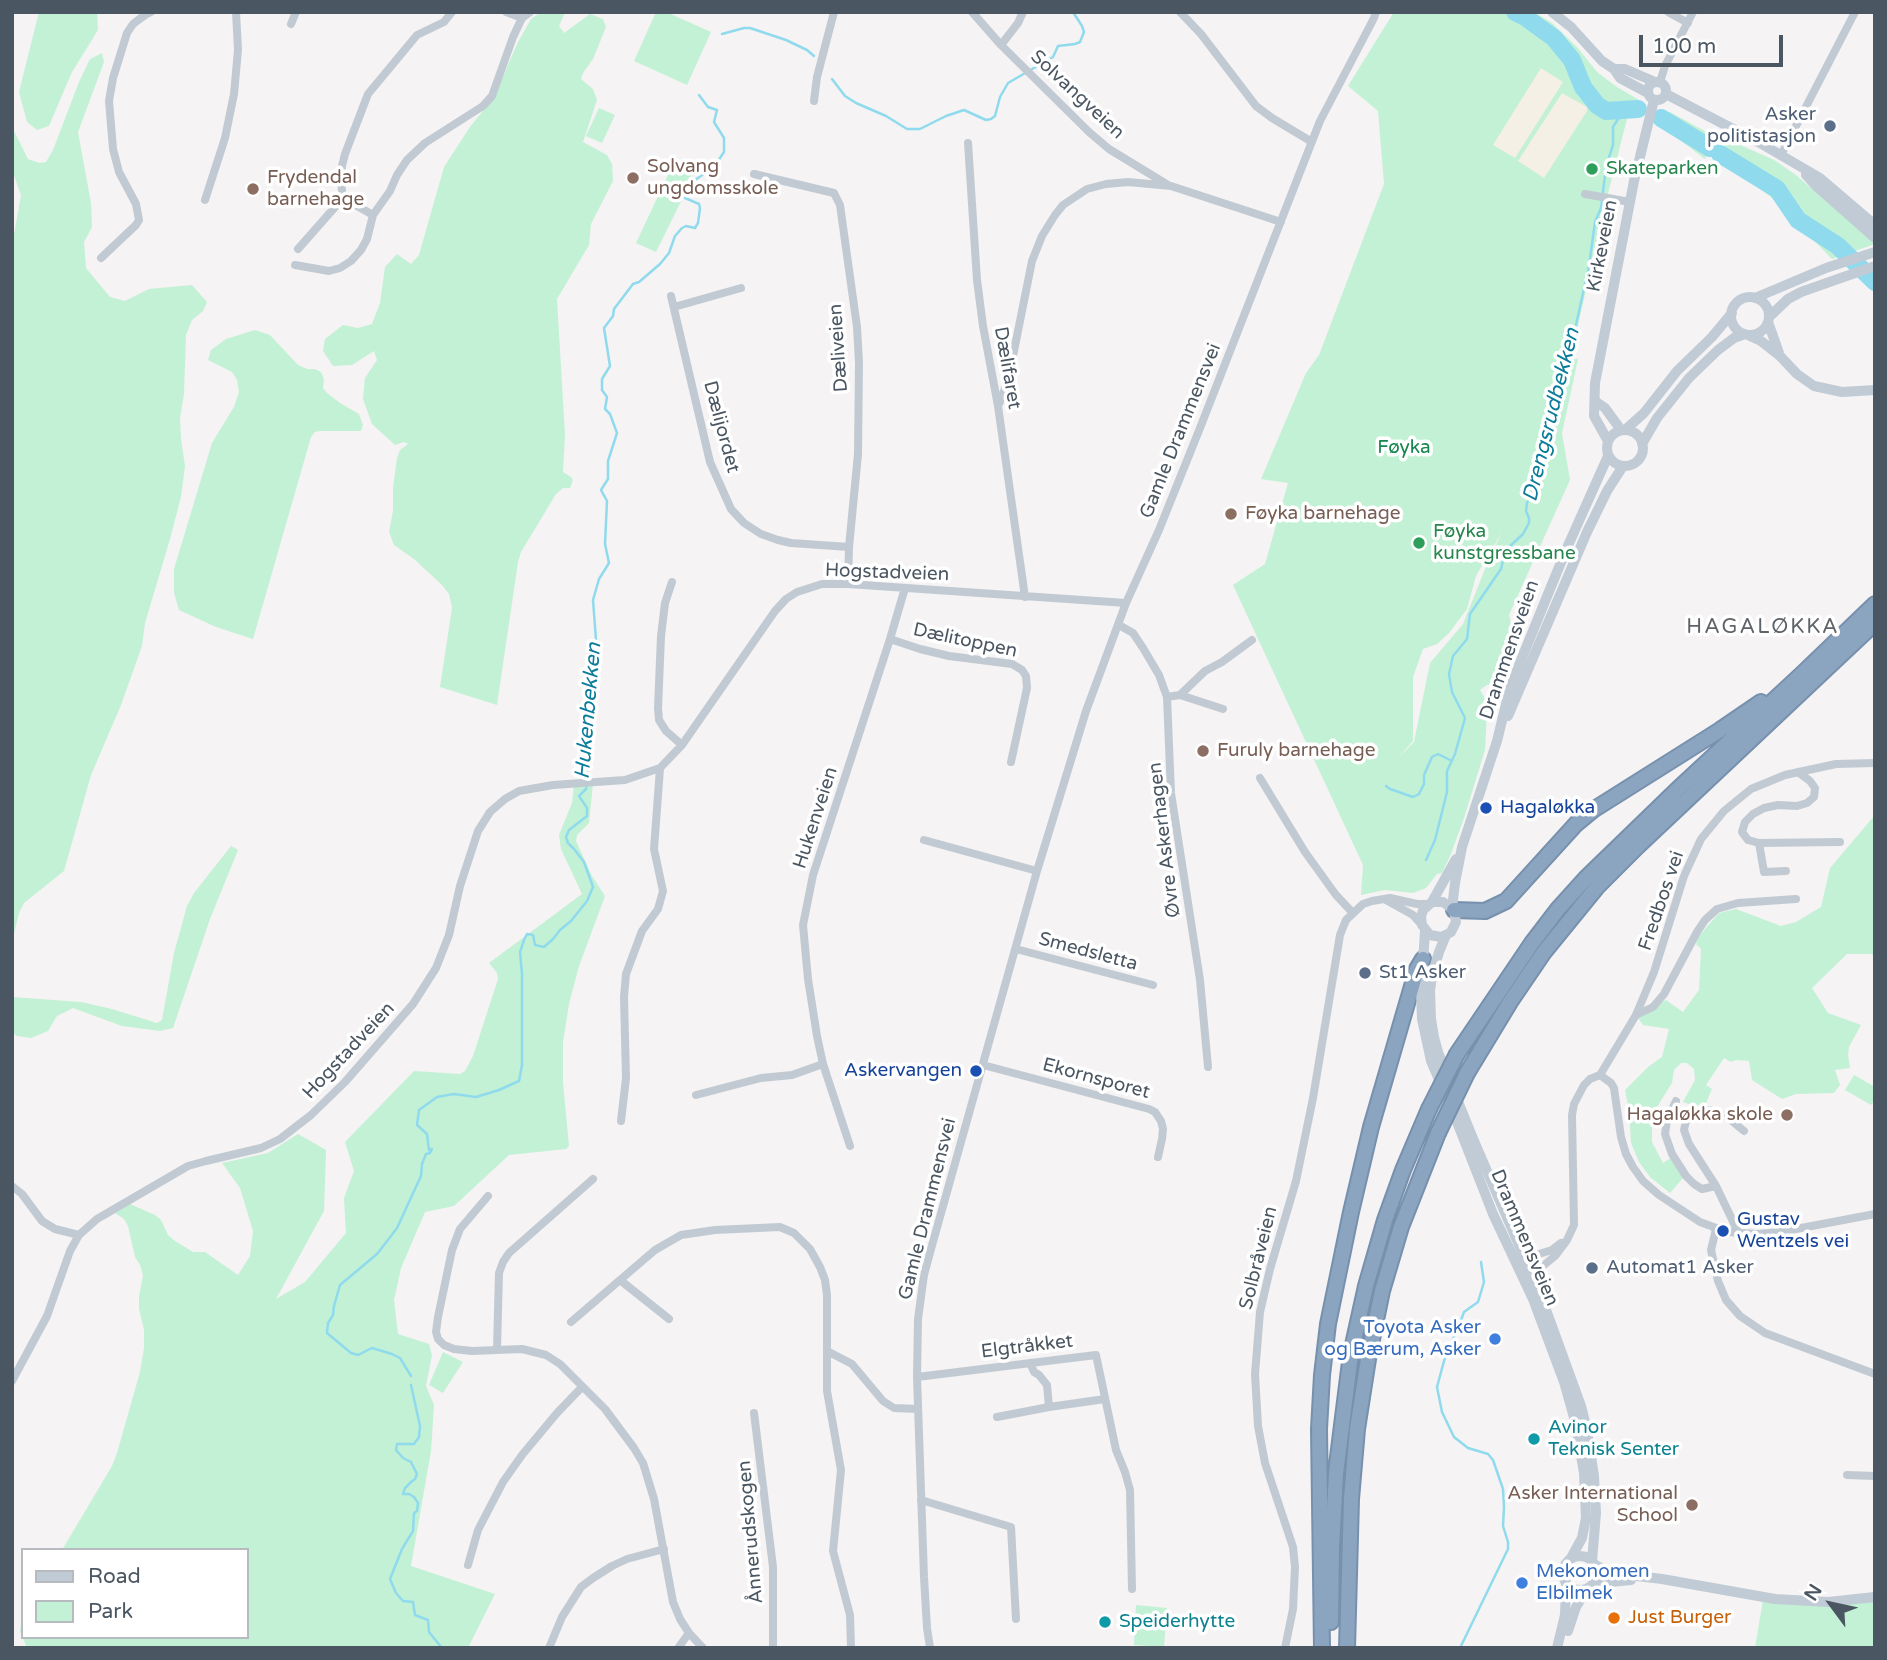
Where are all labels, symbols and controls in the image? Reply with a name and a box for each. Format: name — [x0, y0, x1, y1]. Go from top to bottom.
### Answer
scale bar — [1642, 21, 1786, 65]
text: 100 m — [1652, 34, 1716, 59]
street label: Solvangveien — [1025, 46, 1129, 144]
place label: Asker politistasjon — [1707, 104, 1816, 148]
marker: Asker politistasjon — [1822, 118, 1838, 134]
place label: Solvang ungdomsskole — [647, 156, 779, 200]
place label: Skateparken — [1606, 158, 1718, 180]
marker: Skateparken — [1584, 161, 1600, 177]
place label: Frydendal barnehage — [267, 167, 364, 211]
marker: Solvang ungdomsskole — [625, 170, 641, 186]
marker: Frydendal barnehage — [245, 181, 261, 197]
street label: Kirkeveien — [1583, 198, 1623, 294]
street label: Dæliveien — [825, 303, 853, 393]
street label: Dælifaret — [989, 325, 1025, 411]
water label: Drengsrudbekken — [1518, 326, 1586, 504]
street label: Gamle Drammensvei — [1135, 340, 1227, 522]
street label: Dælijordet — [698, 379, 744, 475]
park label: Føyka — [1377, 437, 1431, 459]
place label: Føyka barnehage — [1245, 503, 1400, 525]
marker: Føyka barnehage — [1223, 506, 1239, 522]
place label: Føyka kunstgressbane — [1433, 521, 1576, 565]
marker: Føyka kunstgressbane — [1411, 535, 1427, 551]
street label: Hogstadveien — [824, 559, 950, 587]
street label: Drammensveien — [1475, 577, 1545, 723]
district label: HAGALØKKA — [1687, 614, 1839, 640]
street label: Dælitoppen — [911, 619, 1019, 663]
water label: Hukenbekken — [570, 642, 608, 780]
place label: Furuly barnehage — [1217, 740, 1375, 762]
marker: Furuly barnehage — [1195, 743, 1211, 759]
street label: Øvre Askerhagen — [1144, 761, 1186, 919]
street label: Hukenveien — [789, 764, 843, 872]
place label: Hagaløkka — [1500, 797, 1595, 819]
marker: Hagaløkka — [1478, 800, 1494, 816]
street label: Fredbos vei — [1634, 848, 1690, 954]
street label: Smedsletta — [1036, 928, 1140, 976]
place label: St1 Asker — [1379, 962, 1466, 984]
marker: St1 Asker — [1357, 965, 1373, 981]
street label: Hogstadveien — [298, 998, 400, 1104]
street label: Ekornsporet — [1040, 1054, 1152, 1104]
place label: Askervangen — [844, 1060, 962, 1082]
marker: Askervangen — [968, 1063, 984, 1079]
place label: Hagaløkka skole — [1627, 1104, 1773, 1126]
marker: Hagaløkka skole — [1779, 1107, 1795, 1123]
street label: Gamle Drammensvei — [894, 1116, 962, 1302]
street label: Drammensveien — [1485, 1166, 1563, 1310]
street label: Solbråveien — [1235, 1204, 1283, 1312]
place label: Gustav Wentzels vei — [1737, 1209, 1849, 1253]
marker: Gustav Wentzels vei — [1715, 1223, 1731, 1239]
place label: Automat1 Asker — [1606, 1257, 1754, 1279]
marker: Automat1 Asker — [1584, 1260, 1600, 1276]
place label: Toyota Asker og Bærum, Asker — [1324, 1317, 1481, 1361]
street label: Elgtråkket — [980, 1330, 1074, 1364]
marker: Toyota Asker og Bærum, Asker — [1487, 1331, 1503, 1347]
place label: Avinor Teknisk Senter — [1548, 1417, 1679, 1461]
marker: Avinor Teknisk Senter — [1526, 1431, 1542, 1447]
street label: Ånnerudskogen — [733, 1459, 769, 1605]
place label: Asker International School — [1507, 1483, 1678, 1527]
marker: Asker International School — [1684, 1497, 1700, 1513]
legend — [21, 1548, 248, 1639]
place label: Mekonomen Elbilmek — [1536, 1561, 1649, 1605]
text: Road — [88, 1564, 141, 1589]
north arrow — [1796, 1569, 1866, 1639]
marker: Mekonomen Elbilmek — [1514, 1575, 1530, 1591]
text: N — [1800, 1580, 1827, 1605]
text: Park — [88, 1599, 133, 1624]
place label: Just Burger — [1628, 1607, 1731, 1629]
marker: Just Burger — [1606, 1610, 1622, 1626]
place label: Speiderhytte — [1119, 1611, 1235, 1633]
marker: Speiderhytte — [1097, 1614, 1113, 1630]

